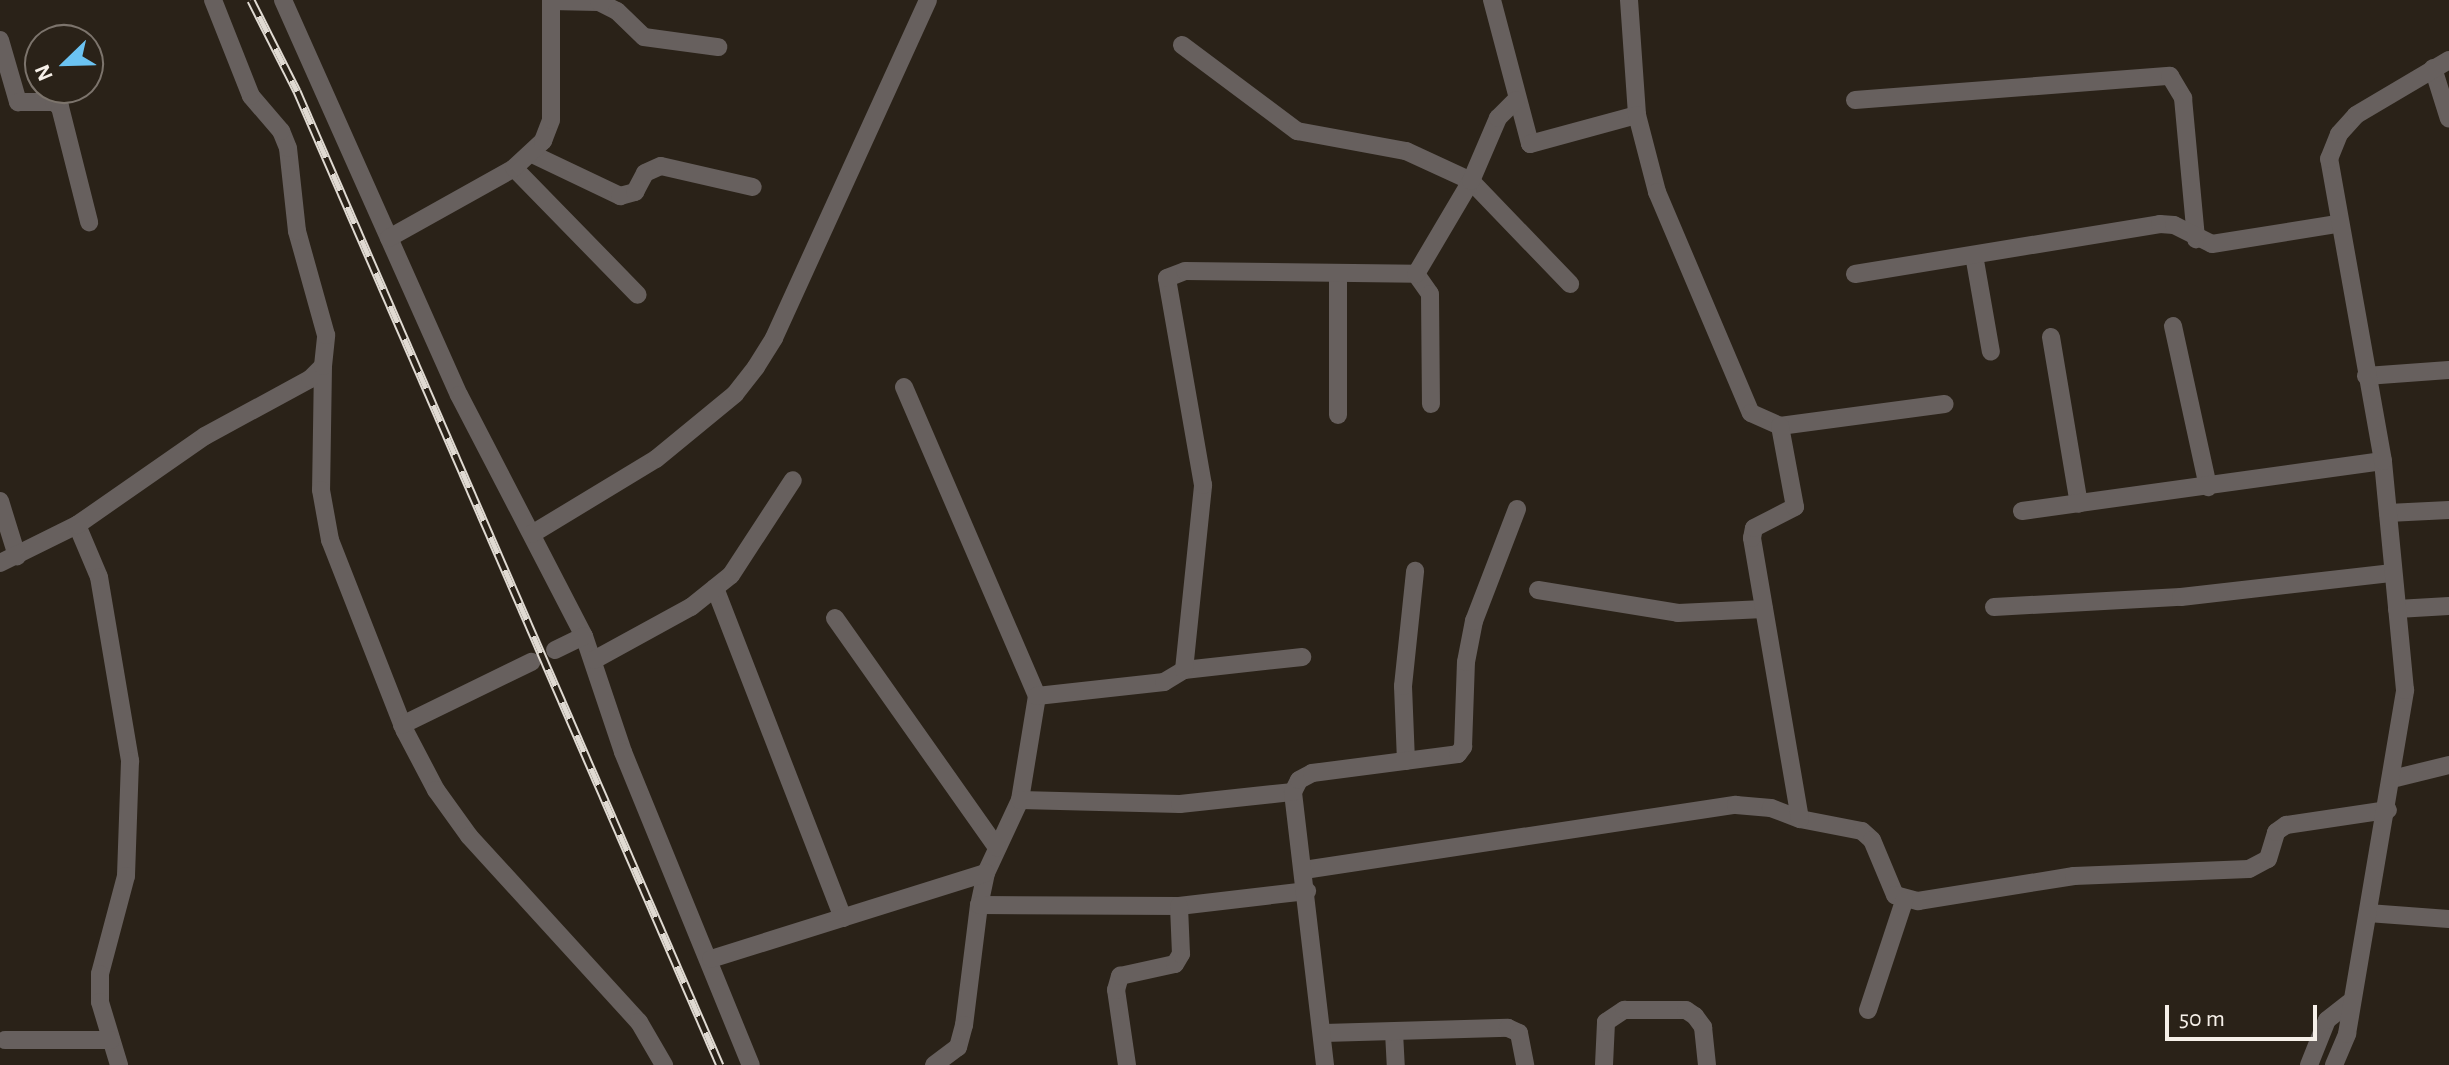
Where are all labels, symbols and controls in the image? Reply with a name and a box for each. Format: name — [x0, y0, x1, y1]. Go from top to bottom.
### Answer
north arrow — [24, 24, 104, 104]
text: N — [31, 61, 57, 84]
scale bar — [2169, 989, 2321, 1039]
text: 50 m — [2179, 1007, 2225, 1031]

